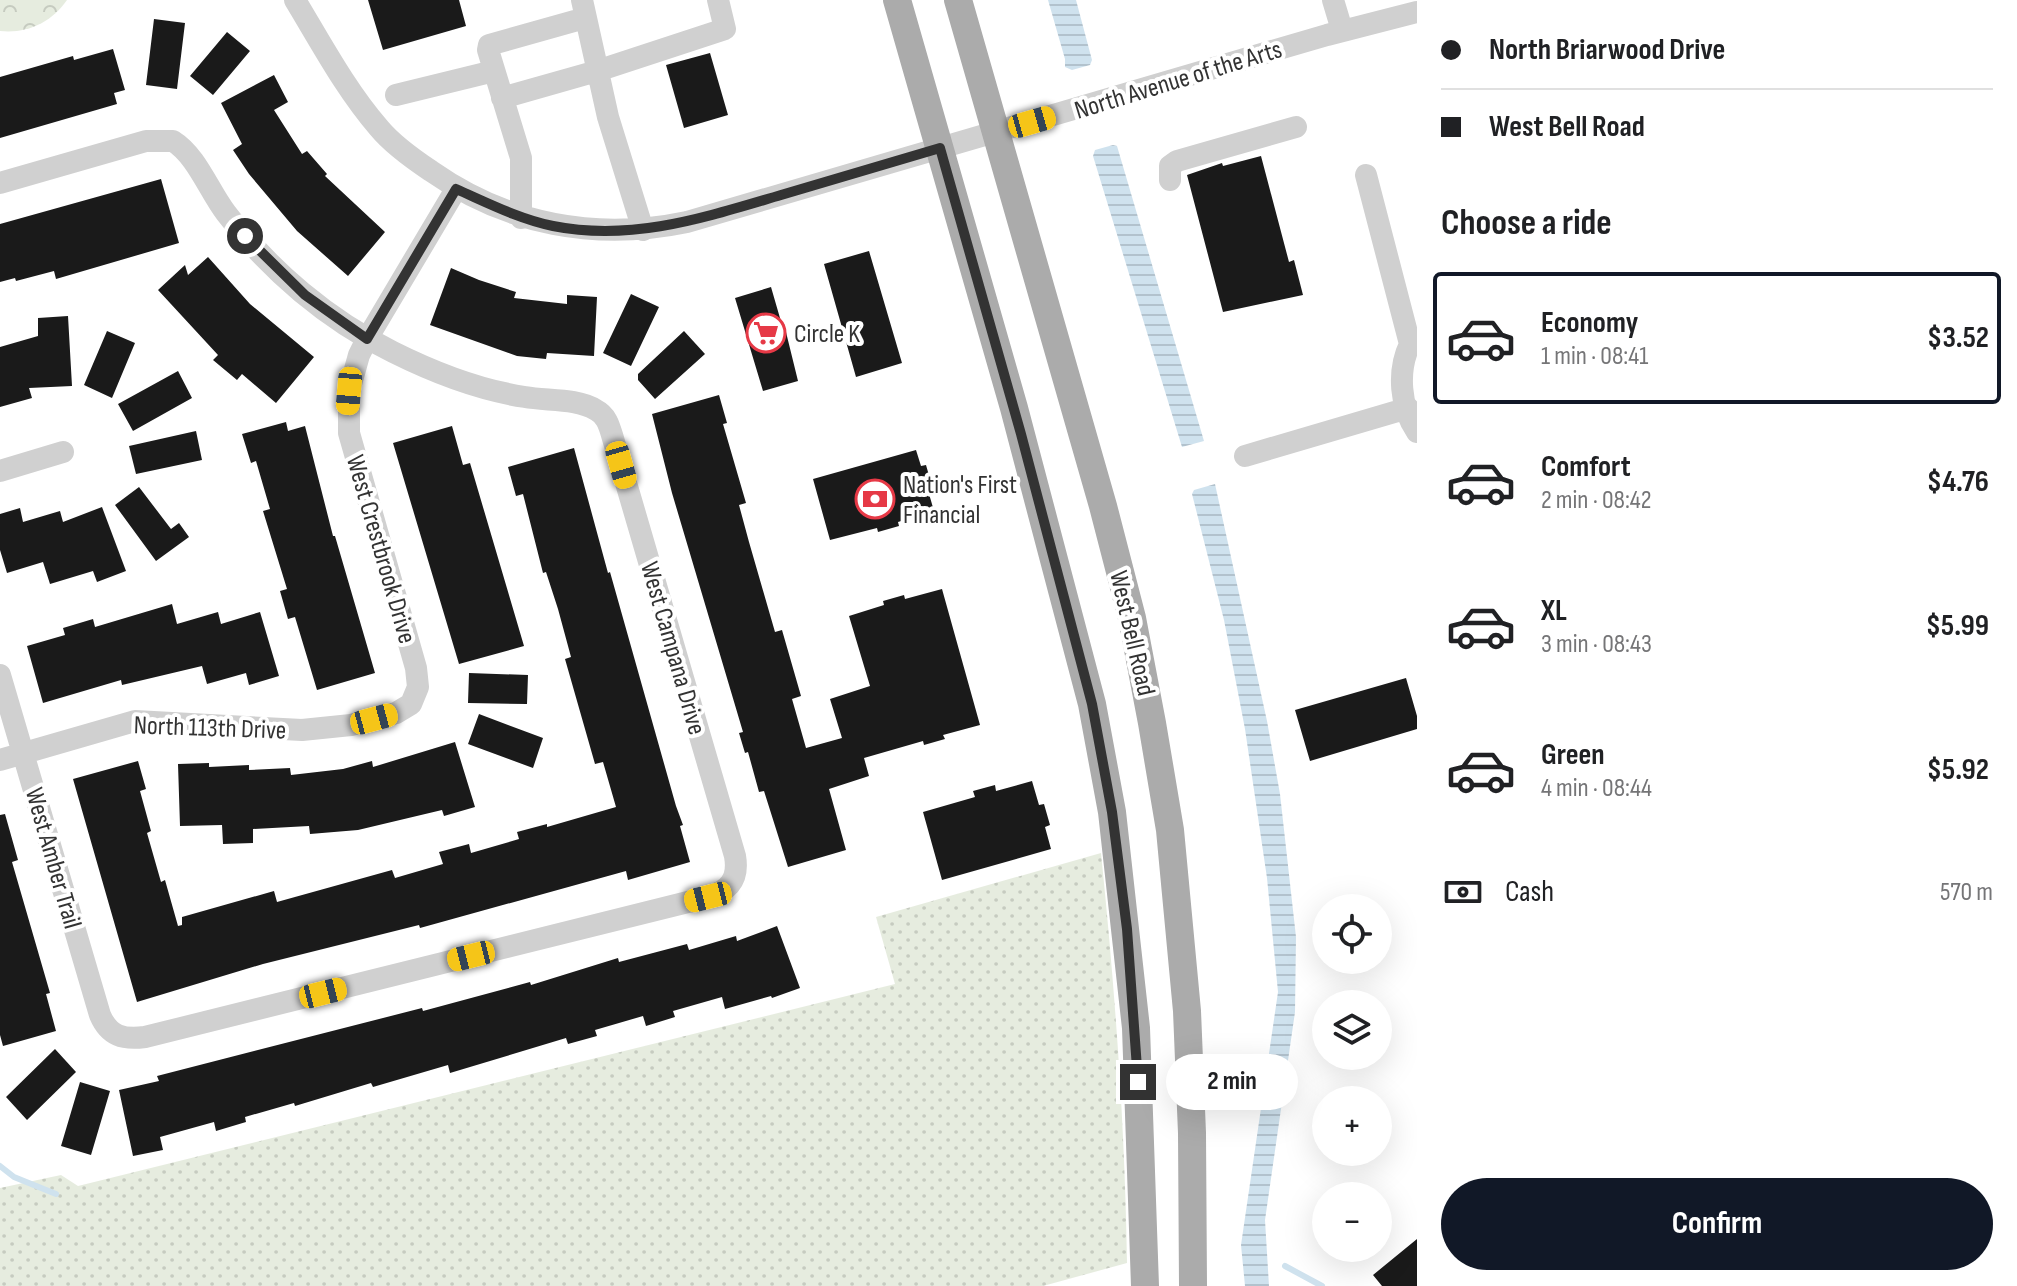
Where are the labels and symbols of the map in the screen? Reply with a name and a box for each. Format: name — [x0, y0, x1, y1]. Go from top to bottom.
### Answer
street label: North Avenue of the Arts — [1071, 34, 1286, 127]
car — [1006, 104, 1058, 140]
route start — [227, 218, 263, 254]
supermarket icon: Circle K — [745, 312, 787, 354]
place label: Circle K — [794, 319, 860, 350]
car — [335, 366, 363, 416]
car — [603, 439, 639, 491]
street label: West Crestbrook Drive — [339, 452, 422, 647]
place label: Nation's First Financial — [903, 470, 1017, 531]
bank icon: Nation's First Financial — [854, 478, 896, 520]
street label: West Campana Drive — [633, 558, 712, 739]
street label: West Bell Road — [1102, 568, 1161, 699]
car — [348, 701, 400, 737]
street label: North 113th Drive — [133, 710, 287, 747]
street label: West Amber Trail — [18, 785, 87, 932]
car — [682, 880, 734, 914]
car — [445, 939, 497, 973]
car — [297, 976, 349, 1010]
callout: 2 min — [1166, 1054, 1298, 1110]
route end — [1120, 1064, 1156, 1100]

